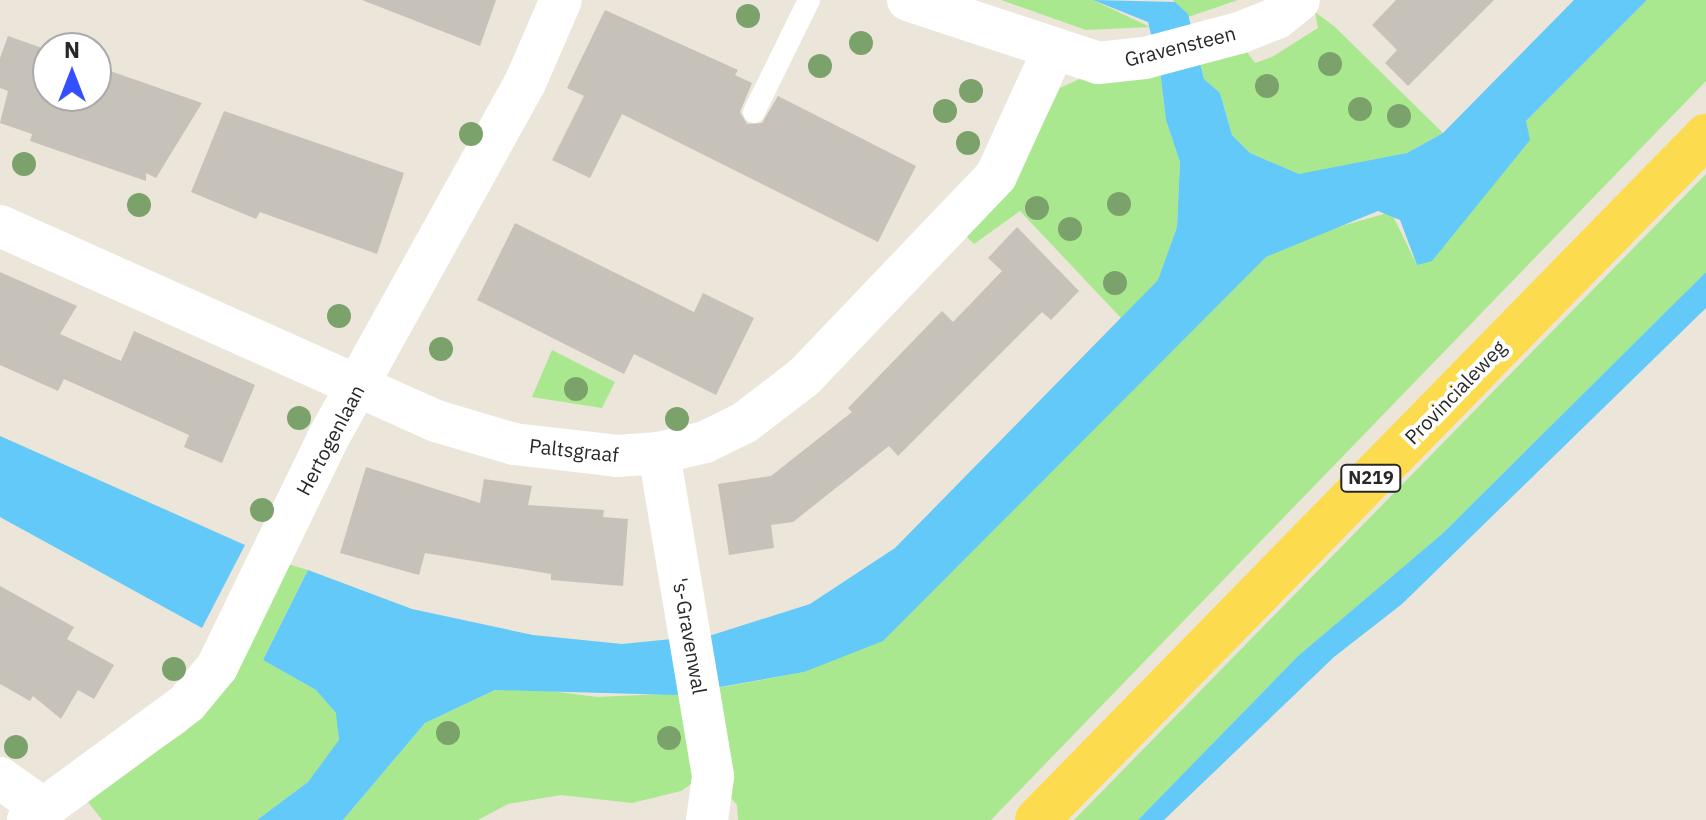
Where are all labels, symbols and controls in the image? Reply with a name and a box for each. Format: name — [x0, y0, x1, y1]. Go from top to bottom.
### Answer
street label: Gravensteen — [1122, 21, 1238, 71]
north arrow — [32, 32, 112, 112]
text: N — [64, 35, 80, 64]
street label: Provincialeweg — [1399, 335, 1511, 449]
street label: Hertogenlaan — [291, 381, 369, 499]
street label: Paltsgraaf — [528, 433, 620, 467]
road number: N219 — [1339, 464, 1403, 492]
street label: 's-Gravenwal — [668, 576, 712, 696]

